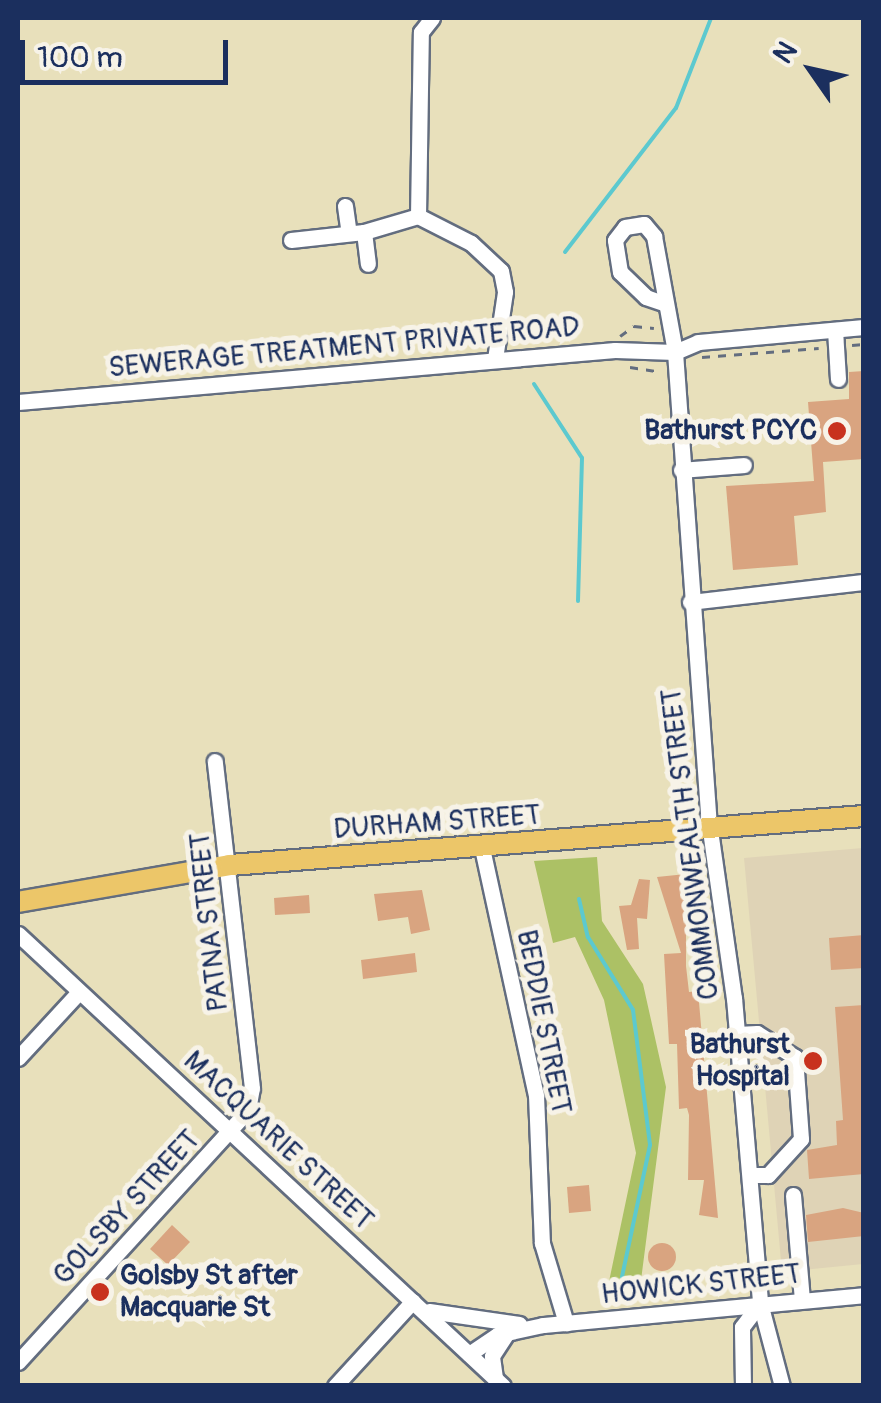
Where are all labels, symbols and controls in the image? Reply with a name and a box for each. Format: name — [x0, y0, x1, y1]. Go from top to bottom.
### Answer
scale bar — [25, 20, 232, 82]
north arrow — [761, 20, 861, 120]
text: N — [766, 35, 806, 71]
text: 100 m — [37, 39, 123, 76]
street label: SEWERAGE TREATMENT PRIVATE ROAD — [107, 311, 581, 385]
place label: Bathurst PCYC — [644, 414, 817, 448]
marker: Bathurst PCYC — [826, 420, 848, 442]
street label: COMMONWEALTH STREET — [655, 687, 727, 1001]
street label: DURHAM STREET — [332, 799, 542, 847]
street label: PATNA STREET — [184, 831, 236, 1013]
street label: BEDDIE STREET — [509, 927, 577, 1117]
place label: Bathurst Hospital — [690, 1028, 790, 1094]
street label: MACQUARIE STREET — [176, 1045, 380, 1237]
marker: Bathurst Hospital — [800, 1048, 826, 1074]
street label: GOLSBY STREET — [47, 1124, 207, 1292]
street label: HOWICK STREET — [600, 1258, 802, 1312]
place label: Golsby St after Macquarie St — [120, 1259, 298, 1325]
marker: Golsby St after Macquarie St — [89, 1281, 111, 1303]

